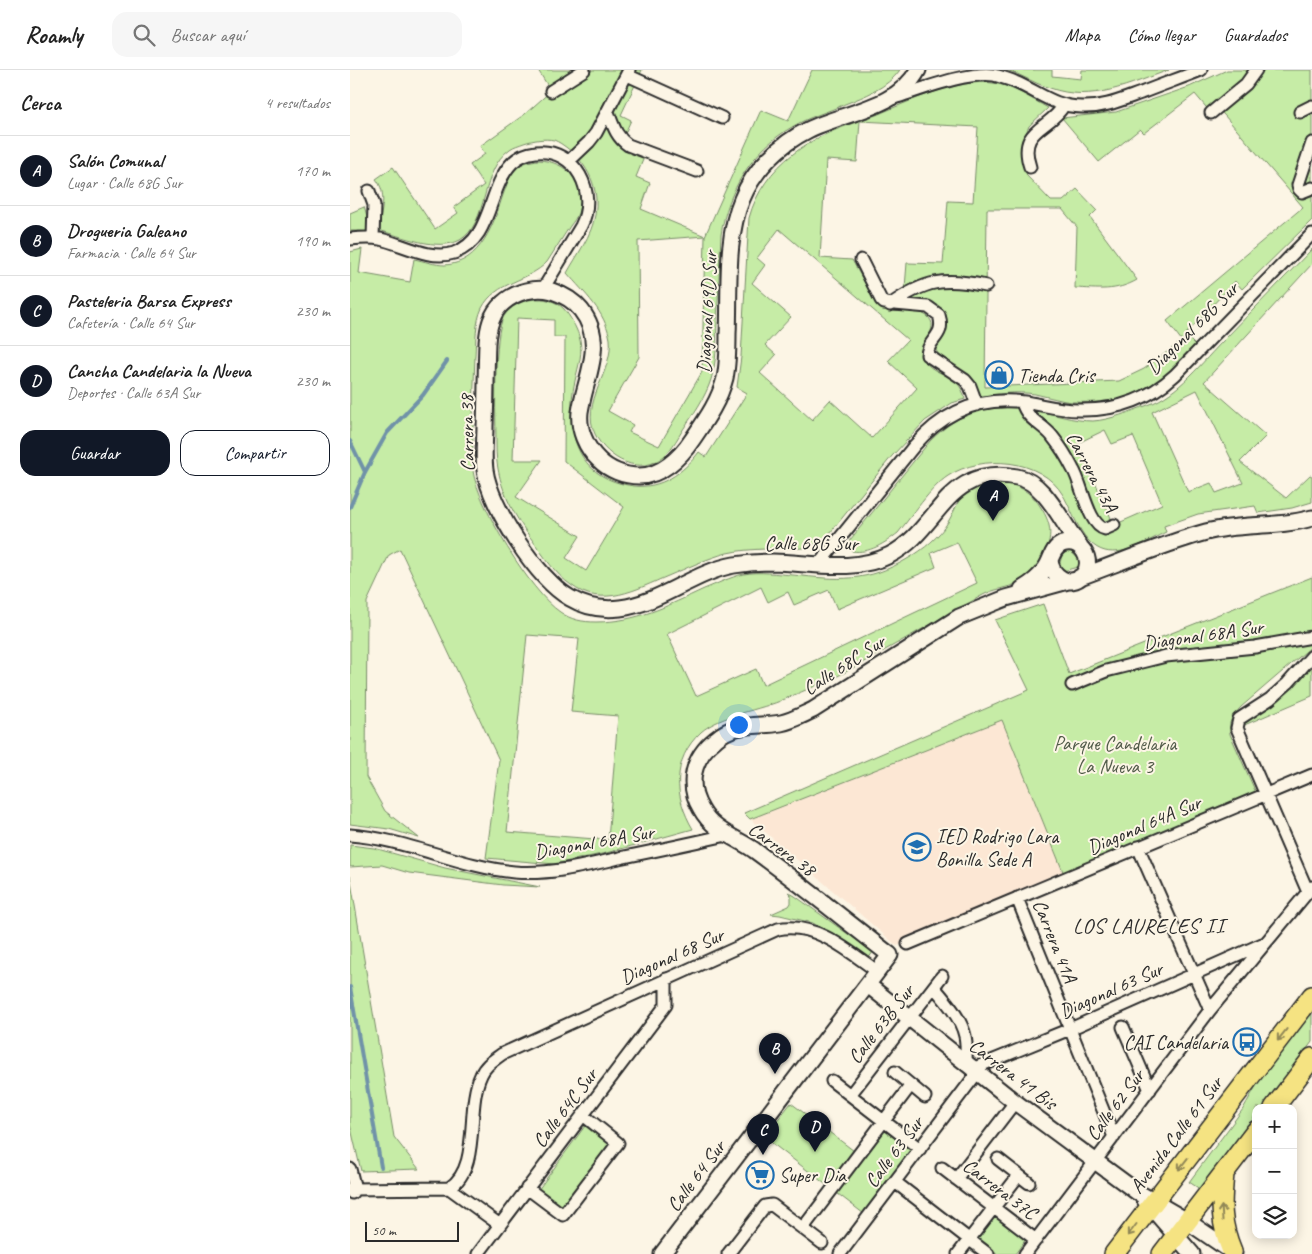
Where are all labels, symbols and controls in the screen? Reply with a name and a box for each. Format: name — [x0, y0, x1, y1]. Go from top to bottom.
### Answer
search box — [112, 12, 462, 57]
text: Roamly — [25, 20, 82, 50]
icon: search — [130, 21, 158, 49]
text: Buscar aquí — [170, 23, 245, 47]
text: Mapa — [1065, 24, 1100, 46]
text: Cómo llegar — [1128, 24, 1196, 46]
text: Guardados — [1224, 24, 1287, 46]
text: Cerca — [20, 90, 61, 116]
text: 4 resultados — [265, 93, 330, 113]
text: Salón Comunal — [67, 149, 163, 173]
text: A — [32, 161, 40, 181]
text: 170 m — [296, 161, 330, 181]
text: Lugar · Calle 68G Sur — [67, 173, 182, 193]
text: Drogueria Galeano — [67, 219, 186, 243]
text: B — [32, 231, 40, 251]
text: 190 m — [296, 231, 330, 251]
text: Farmacia · Calle 64 Sur — [67, 243, 196, 263]
street label: Diagonal 69D Sur — [691, 248, 723, 374]
street label: Diagonal 68G Sur — [1141, 275, 1245, 379]
text: Pasteleria Barsa Express — [67, 289, 231, 313]
text: C — [32, 301, 40, 321]
text: 230 m — [296, 301, 330, 321]
text: Cafetería · Calle 64 Sur — [67, 313, 195, 333]
text: Cancha Candelaria la Nueva — [67, 359, 251, 383]
shop icon: Tienda Cris — [984, 360, 1014, 390]
place label: Tienda Cris — [1018, 363, 1097, 388]
text: D — [31, 371, 41, 391]
text: 230 m — [296, 371, 330, 391]
text: Deportes · Calle 63A Sur — [67, 383, 200, 403]
street label: Carrera 38 — [454, 392, 480, 472]
street label: Carrera 43A — [1060, 428, 1124, 517]
button: Guardar — [20, 430, 170, 476]
button: Compartir — [180, 430, 330, 476]
pin: A — [977, 480, 1009, 521]
street label: Calle 68G Sur — [764, 531, 859, 556]
street label: Diagonal 68A Sur — [1142, 614, 1266, 656]
street label: Calle 68C Sur — [798, 628, 891, 701]
your location — [726, 712, 752, 738]
park label: Parque Candelaria La Nueva 3 — [1054, 731, 1178, 779]
street label: Diagonal 64A Sur — [1084, 789, 1206, 860]
street label: Carrera 38 — [743, 816, 822, 883]
street label: Diagonal 68A Sur — [532, 819, 657, 865]
place label: IED Rodrigo Lara Bonilla Sede A — [936, 824, 1060, 872]
school or university icon: IED Rodrigo Lara Bonilla Sede A — [902, 832, 932, 862]
street label: Carrera 41A — [1027, 896, 1083, 987]
district label: LOS LAURELES II — [1073, 913, 1229, 939]
street label: Diagonal 68 Sur — [616, 921, 729, 990]
street label: Diagonal 63 Sur — [1055, 955, 1168, 1024]
street label: Calle 63B Sur — [842, 978, 921, 1069]
bus stop icon: CAI Candelaria — [1232, 1027, 1262, 1057]
one-way arrow — [1276, 1028, 1287, 1041]
place label: CAI Candelaria — [1124, 1030, 1230, 1055]
pin: B — [759, 1033, 791, 1074]
street label: Carrera 41 Bis — [964, 1033, 1064, 1116]
street label: Calle 64C Sur — [527, 1062, 604, 1153]
street label: Calle 62 Sur — [1080, 1063, 1151, 1146]
street label: Avenida Calle 61 Sur — [1124, 1070, 1229, 1198]
map controls — [1252, 1104, 1297, 1239]
button: + — [1252, 1104, 1297, 1149]
street label: Calle 63 Sur — [859, 1110, 930, 1193]
pin: D — [799, 1111, 831, 1152]
pin: C — [747, 1114, 779, 1155]
street label: Calle 64 Sur — [661, 1134, 732, 1217]
button: − — [1252, 1149, 1297, 1194]
street label: Carrera 37C — [958, 1153, 1044, 1227]
one-way arrow — [1178, 1157, 1188, 1171]
supermarket icon: Super Dia — [745, 1160, 775, 1190]
place label: Super Dia — [779, 1163, 847, 1188]
button: layers — [1252, 1194, 1297, 1239]
one-way arrow — [1217, 1205, 1227, 1221]
scale bar — [365, 1219, 459, 1242]
text: 50 m — [372, 1222, 396, 1239]
one-way arrow — [1127, 1223, 1137, 1237]

